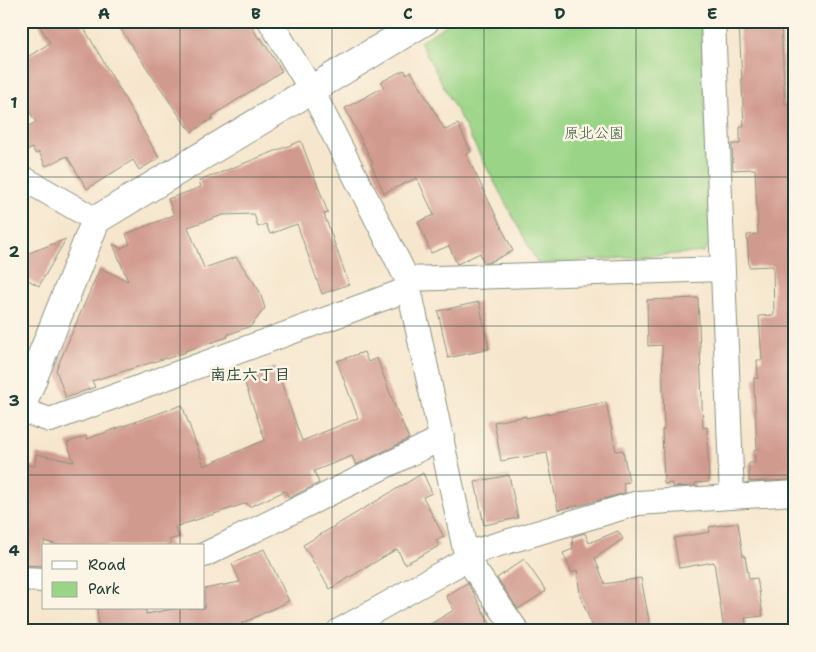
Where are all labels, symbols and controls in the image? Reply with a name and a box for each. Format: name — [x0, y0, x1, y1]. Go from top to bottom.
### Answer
text: A — [98, 3, 110, 24]
text: B — [251, 3, 261, 24]
text: C — [403, 3, 413, 24]
text: D — [554, 3, 566, 24]
text: E — [707, 3, 717, 24]
text: 1 — [10, 92, 18, 113]
park label: 原北公園 — [564, 123, 624, 143]
text: 2 — [8, 241, 20, 262]
district label: 南庄六丁目 — [210, 364, 290, 385]
text: 3 — [8, 390, 20, 411]
text: 4 — [8, 540, 20, 561]
legend — [42, 544, 205, 610]
text: Road — [88, 555, 126, 575]
text: Park — [88, 579, 120, 599]

